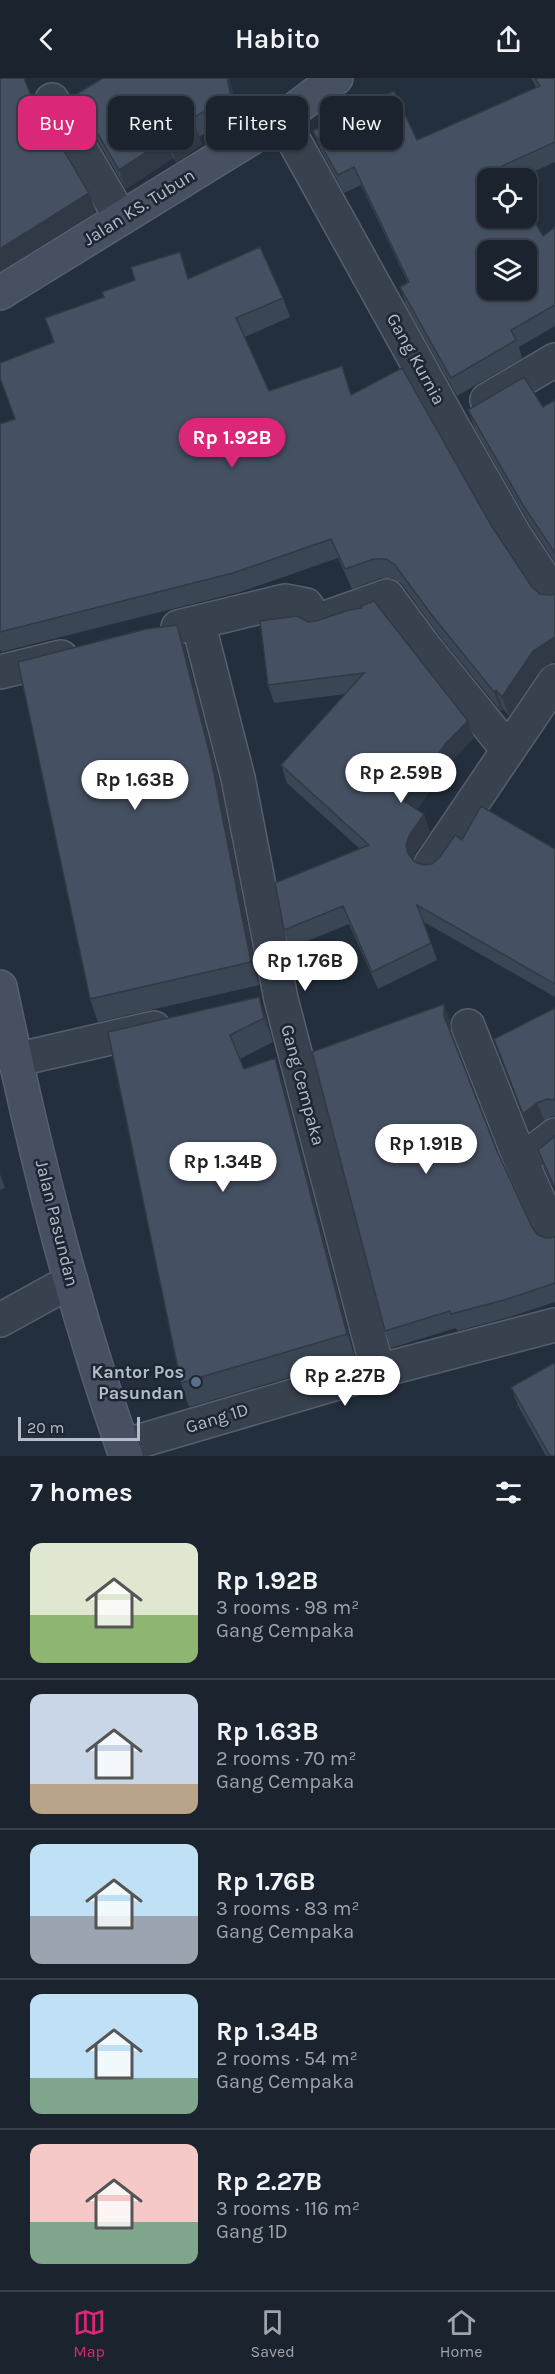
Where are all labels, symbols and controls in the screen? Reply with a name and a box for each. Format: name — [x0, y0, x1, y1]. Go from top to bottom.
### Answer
icon: back — [30, 23, 63, 56]
text: Habito — [235, 23, 320, 55]
icon: share — [492, 23, 525, 56]
chip: Buy — [18, 96, 96, 150]
chip: Rent — [108, 96, 194, 150]
chip: Filters — [206, 96, 308, 150]
chip: New — [320, 96, 403, 150]
street label: Jalan KS. Tubun — [79, 164, 199, 250]
map controls — [477, 168, 537, 300]
button: locate — [477, 168, 537, 228]
button: layers — [477, 240, 537, 300]
street label: Gang Kurnia — [382, 309, 450, 409]
pin: Rp 1.92B — [170, 418, 294, 469]
text: Rp 1.92B — [193, 426, 271, 449]
pin: Rp 2.59B — [339, 753, 463, 804]
pin: Rp 1.63B — [73, 760, 197, 811]
text: Rp 2.59B — [359, 761, 443, 784]
text: Rp 1.63B — [95, 768, 175, 791]
pin: Rp 1.76B — [243, 941, 367, 992]
text: Rp 1.76B — [267, 949, 343, 972]
street label: Gang Cempaka — [276, 1022, 330, 1148]
pin: Rp 1.91B — [364, 1124, 488, 1175]
text: Rp 1.91B — [389, 1132, 463, 1155]
pin: Rp 1.34B — [161, 1142, 285, 1193]
text: Rp 1.34B — [184, 1150, 262, 1173]
street label: Jalan Pasundan — [31, 1157, 83, 1289]
pin: Rp 2.27B — [283, 1356, 407, 1407]
place label: Kantor Pos Pasundan — [91, 1361, 184, 1404]
text: Rp 2.27B — [304, 1364, 386, 1387]
marker: Kantor Pos Pasundan — [189, 1375, 203, 1389]
street label: Gang 1D — [183, 1398, 251, 1438]
scale bar — [18, 1414, 140, 1442]
text: 20 m — [27, 1418, 65, 1437]
icon: filters — [492, 1476, 525, 1509]
text: 7 homes — [30, 1477, 133, 1508]
text: Rp 1.92B — [216, 1565, 318, 1596]
icon: home — [78, 1567, 150, 1639]
text: 3 rooms · 98 m² — [216, 1596, 359, 1619]
text: Gang Cempaka — [216, 1619, 354, 1642]
text: Rp 1.63B — [216, 1716, 319, 1747]
icon: home — [78, 1718, 150, 1790]
text: 2 rooms · 70 m² — [216, 1747, 356, 1770]
text: Gang Cempaka — [216, 1770, 354, 1793]
text: Rp 1.76B — [216, 1866, 316, 1897]
icon: home — [78, 1868, 150, 1940]
text: 3 rooms · 83 m² — [216, 1897, 360, 1920]
text: Gang Cempaka — [216, 1920, 354, 1943]
text: Rp 1.34B — [216, 2016, 319, 2047]
icon: home — [78, 2018, 150, 2090]
text: 2 rooms · 54 m² — [216, 2047, 358, 2070]
text: Gang Cempaka — [216, 2070, 354, 2093]
text: Rp 2.27B — [216, 2166, 322, 2197]
icon: home — [78, 2168, 150, 2240]
text: 3 rooms · 116 m² — [216, 2197, 360, 2220]
text: Gang 1D — [216, 2220, 288, 2243]
tab: Map — [73, 2306, 106, 2361]
tab: Saved — [251, 2306, 295, 2361]
tab: Home — [440, 2306, 482, 2361]

